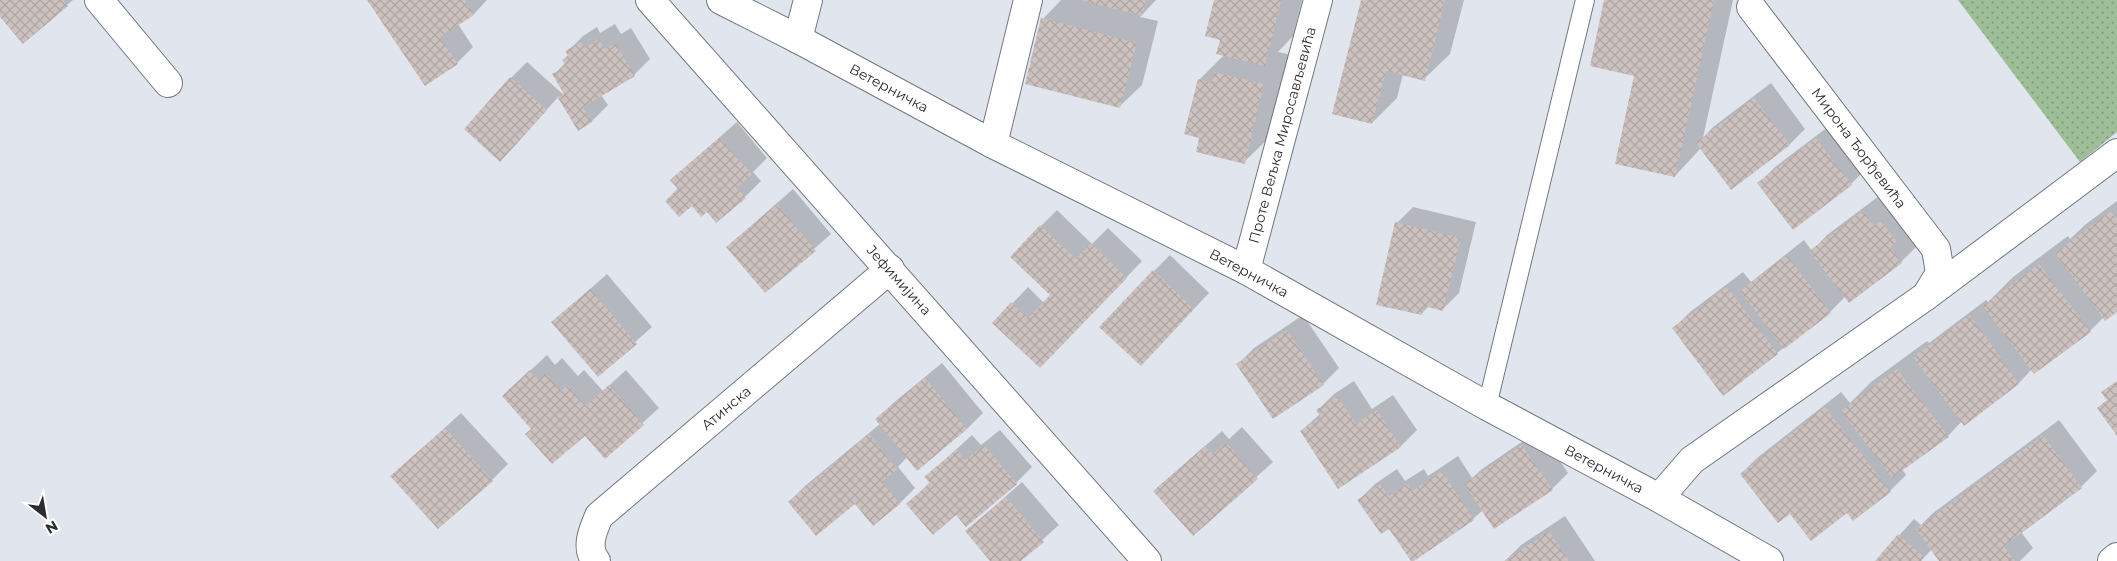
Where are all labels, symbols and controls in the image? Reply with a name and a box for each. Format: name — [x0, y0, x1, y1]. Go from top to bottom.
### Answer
street label: Проте Вељка Миросављевића — [1244, 25, 1320, 245]
street label: Ветерничка — [846, 60, 932, 116]
street label: Мирона Ђорђевића — [1808, 84, 1910, 212]
street label: Јефимијина — [863, 241, 935, 319]
street label: Ветерничка — [1206, 245, 1292, 301]
street label: Атинска — [697, 382, 755, 434]
street label: Ветерничка — [1561, 441, 1647, 497]
north arrow — [20, 491, 70, 541]
text: N — [42, 517, 61, 538]

